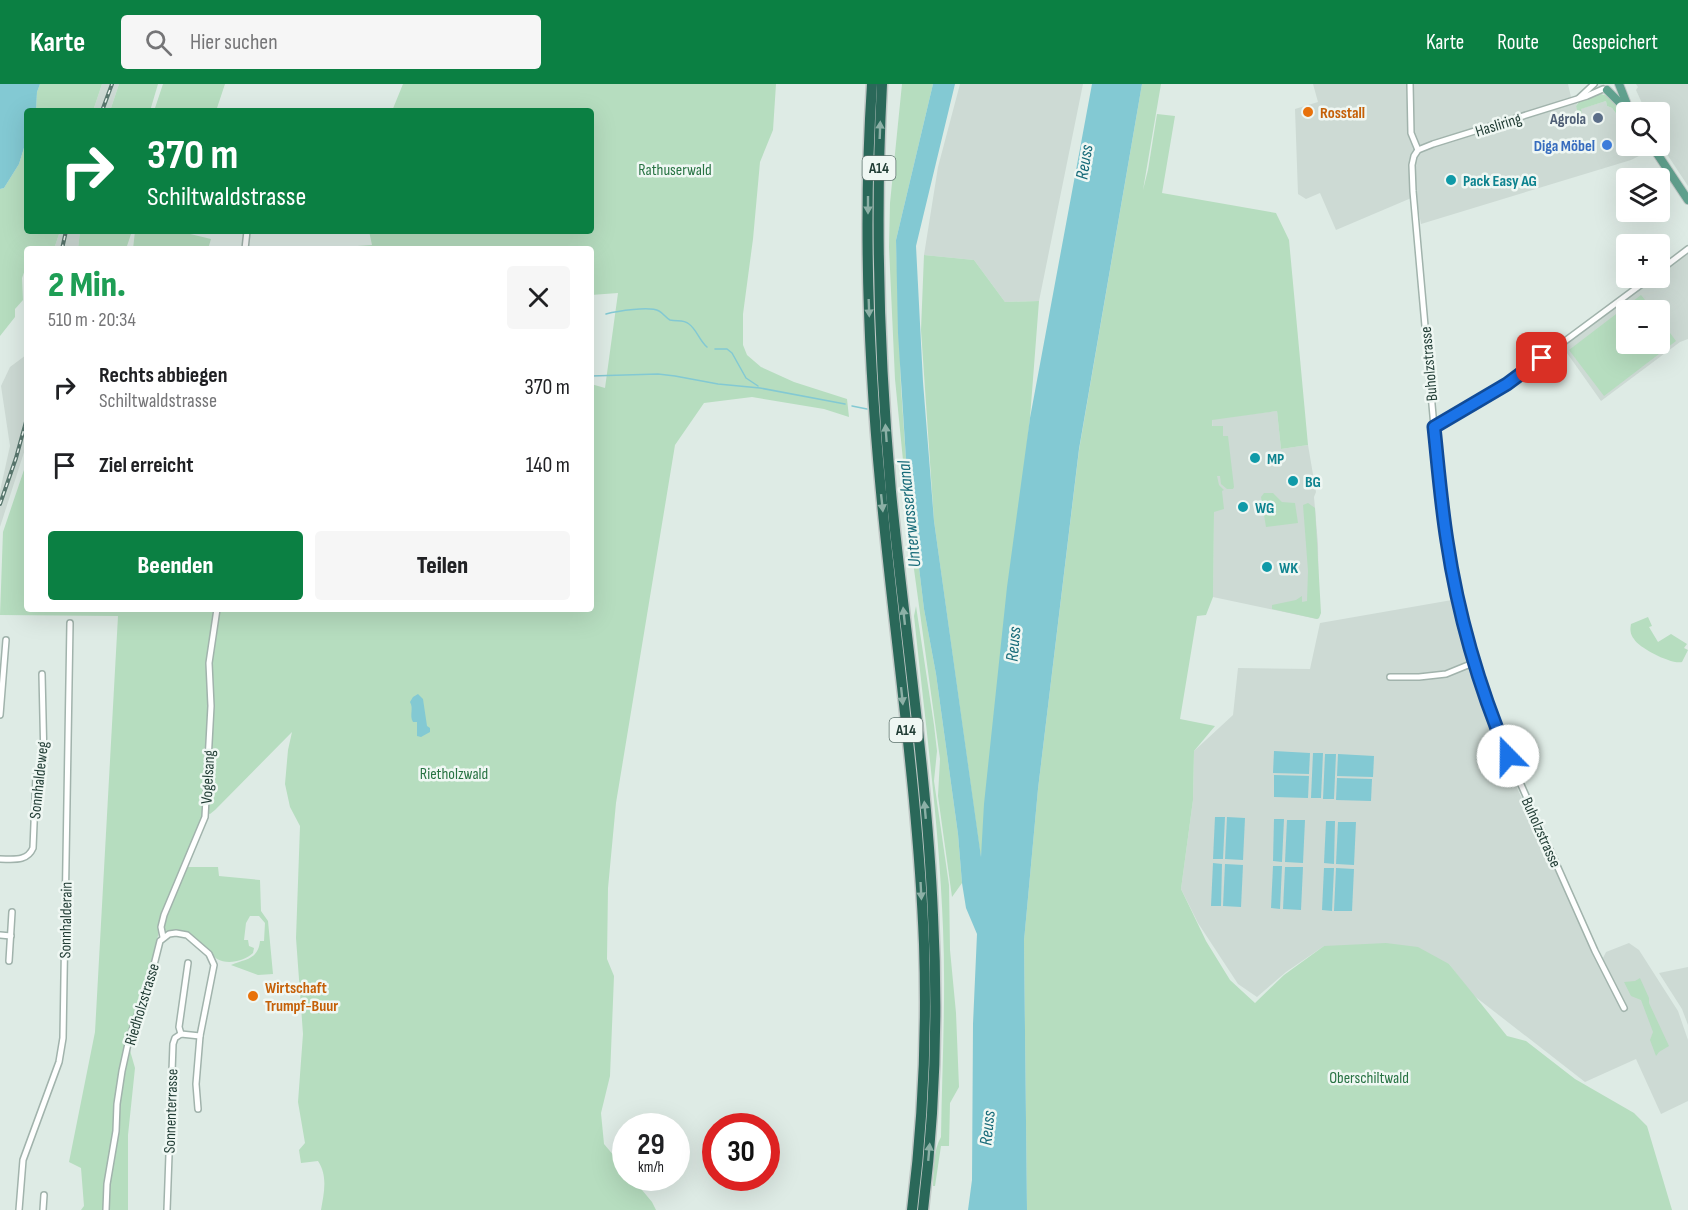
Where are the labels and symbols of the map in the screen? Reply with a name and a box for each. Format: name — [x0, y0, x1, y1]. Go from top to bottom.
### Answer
place label: Rosstall — [1320, 104, 1365, 123]
marker: Rosstall — [1301, 105, 1315, 119]
street label: Hasliring — [1473, 109, 1524, 141]
place label: Agrola — [1549, 110, 1586, 129]
marker: Agrola — [1591, 111, 1605, 125]
one-way arrow — [875, 121, 885, 140]
place label: Diga Möbel — [1534, 137, 1595, 156]
marker: Diga Möbel — [1600, 138, 1614, 152]
water label: Reuss — [1071, 143, 1098, 181]
road number: A14 — [862, 156, 896, 180]
park label: Rathuserwald — [638, 161, 712, 180]
place label: Pack Easy AG — [1463, 172, 1537, 191]
marker: Pack Easy AG — [1444, 173, 1458, 187]
one-way arrow — [863, 196, 873, 215]
one-way arrow — [864, 299, 874, 318]
street label: Buholzstrasse — [1417, 326, 1442, 402]
pin — [1516, 332, 1567, 383]
one-way arrow — [882, 423, 891, 442]
place label: MP — [1267, 450, 1284, 469]
marker: MP — [1248, 451, 1262, 465]
water label: Unterwasserkanal — [893, 459, 926, 569]
place label: BG — [1305, 473, 1321, 492]
marker: BG — [1286, 474, 1300, 488]
one-way arrow — [877, 493, 887, 512]
place label: WG — [1255, 499, 1274, 518]
marker: WG — [1236, 500, 1250, 514]
place label: WK — [1279, 559, 1298, 578]
marker: WK — [1260, 560, 1274, 574]
one-way arrow — [900, 607, 909, 626]
water label: Reuss — [1002, 625, 1026, 662]
one-way arrow — [897, 687, 907, 706]
road number: A14 — [890, 718, 922, 742]
position arrow — [1476, 724, 1540, 788]
street label: Sonnhaldeweg — [26, 740, 53, 820]
street label: Vogelsang — [198, 750, 219, 805]
park label: Rietholzwald — [420, 765, 488, 784]
street label: Buholzstrasse — [1517, 795, 1565, 871]
one-way arrow — [920, 801, 930, 820]
one-way arrow — [916, 881, 926, 900]
street label: Sonnhalderain — [56, 882, 77, 958]
street label: Riedholzstrasse — [121, 961, 164, 1048]
place label: Wirtschaft Trumpf-Buur — [265, 979, 338, 1016]
marker: Wirtschaft Trumpf-Buur — [246, 989, 260, 1003]
street label: Sonnenterrasse — [161, 1068, 182, 1154]
park label: Oberschiltwald — [1329, 1069, 1409, 1088]
water label: Reuss — [975, 1109, 1000, 1146]
speed limit sign: 30 — [702, 1113, 780, 1191]
one-way arrow — [924, 1142, 934, 1161]

